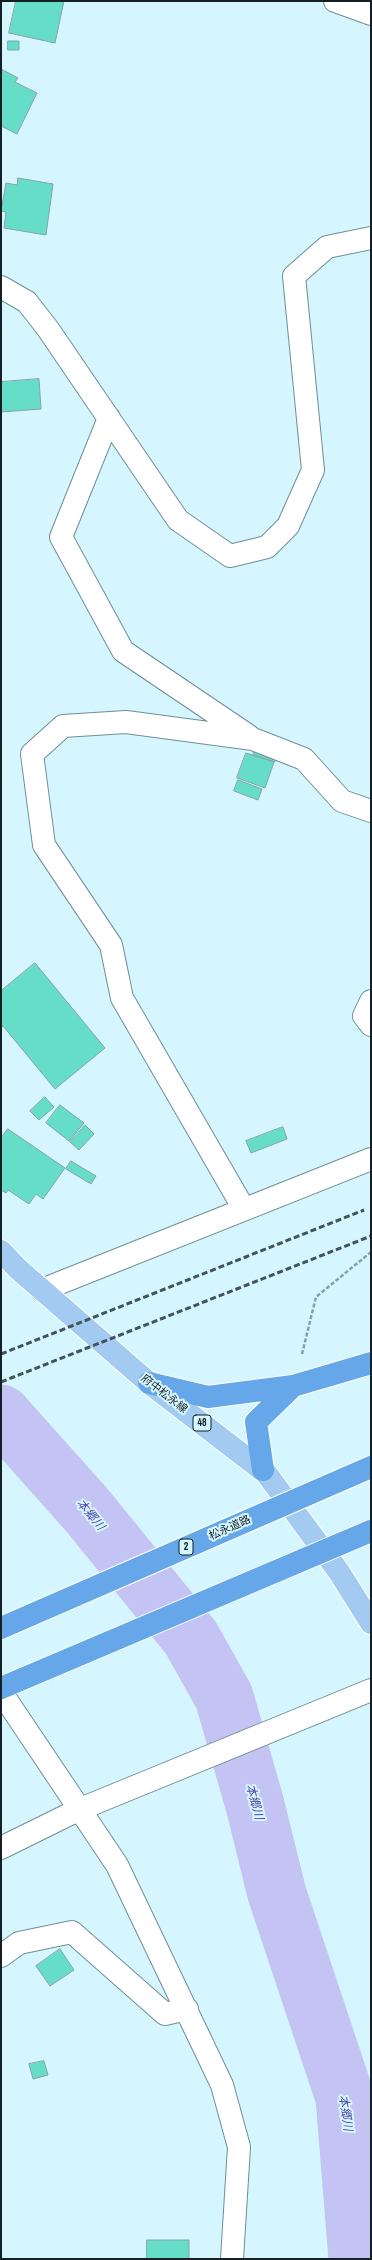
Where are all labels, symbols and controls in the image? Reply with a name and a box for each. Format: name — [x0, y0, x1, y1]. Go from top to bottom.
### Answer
street label: 府中松永線 — [138, 1372, 190, 1416]
road number: 48 — [193, 1415, 211, 1431]
water label: 本郷川 — [73, 1497, 107, 1533]
street label: 松永道路 — [207, 1513, 253, 1543]
road number: 2 — [179, 1539, 193, 1555]
water label: 本郷川 — [242, 1783, 266, 1821]
water label: 本郷川 — [335, 2094, 355, 2132]

